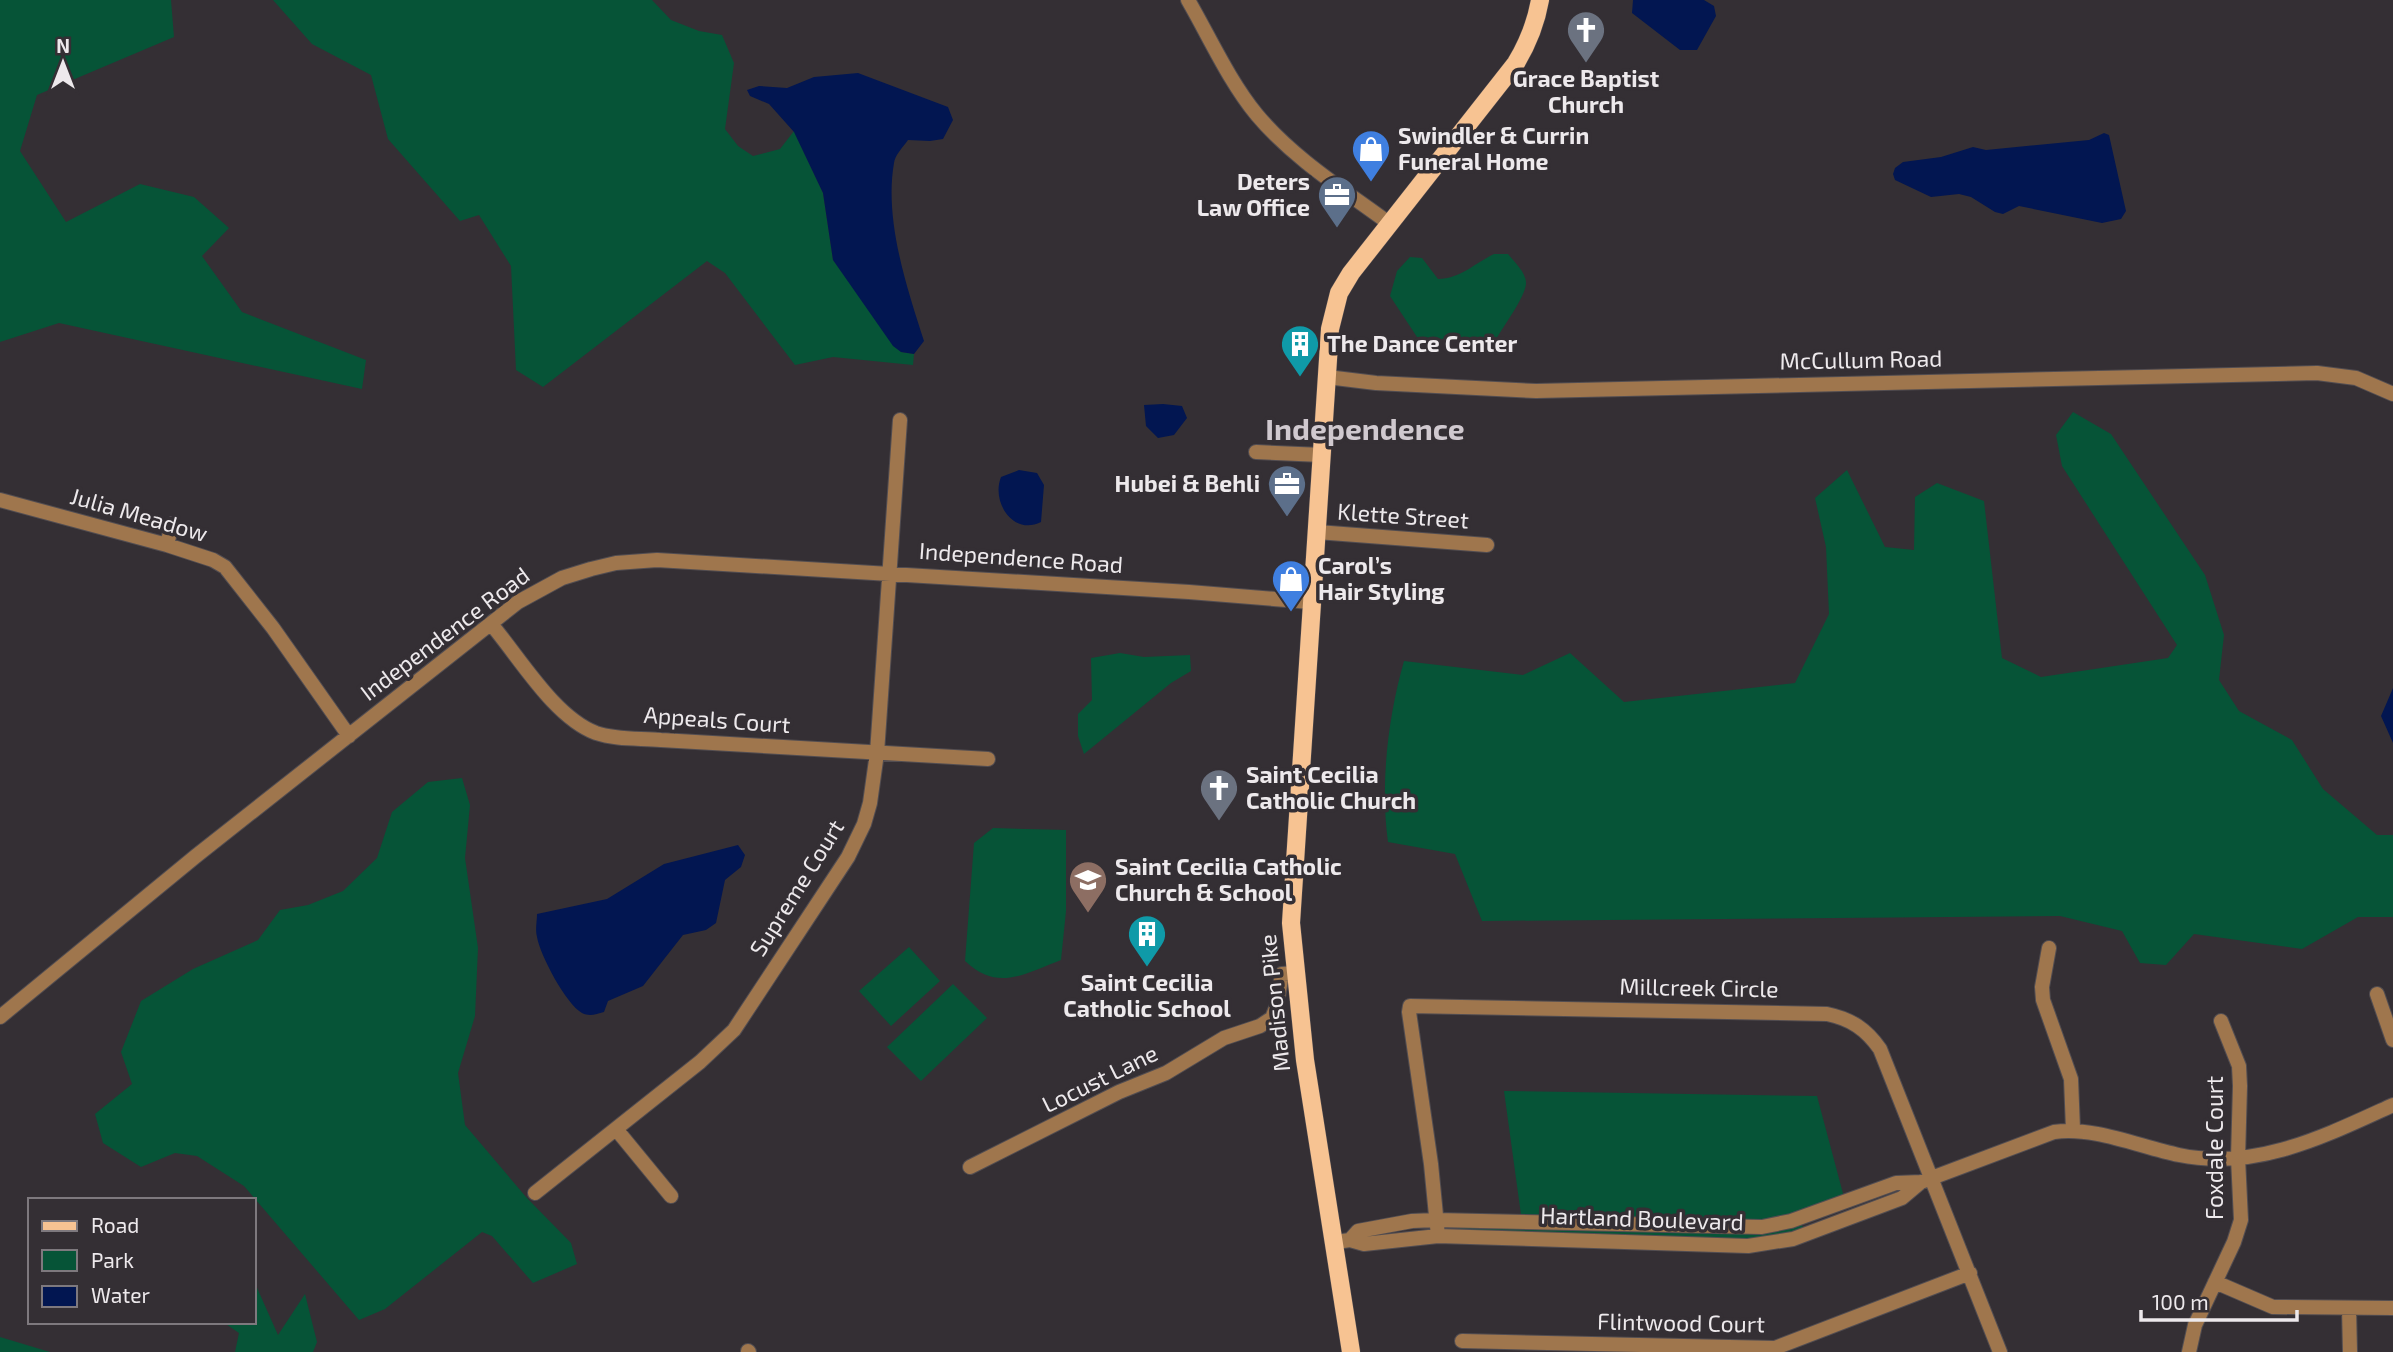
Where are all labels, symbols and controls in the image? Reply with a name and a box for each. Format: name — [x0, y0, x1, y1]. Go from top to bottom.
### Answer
church icon: Grace Baptist Church — [1565, 9, 1607, 64]
north arrow — [28, 28, 98, 98]
text: N — [56, 34, 70, 57]
place label: Grace Baptist Church — [1513, 64, 1659, 118]
place label: Swindler & Currin Funeral Home — [1398, 121, 1589, 175]
shop icon: Swindler & Currin Funeral Home — [1350, 128, 1392, 183]
place label: Deters Law Office — [1197, 167, 1310, 221]
office icon: Deters Law Office — [1316, 174, 1358, 229]
building icon: The Dance Center — [1279, 323, 1321, 378]
place label: The Dance Center — [1327, 329, 1517, 357]
street label: McCullum Road — [1779, 344, 1943, 374]
district label: Independence — [1265, 410, 1465, 446]
office icon: Hubei & Behli — [1266, 463, 1308, 518]
place label: Hubei & Behli — [1115, 469, 1260, 497]
street label: Julia Meadow — [67, 481, 211, 547]
street label: Klette Street — [1336, 496, 1470, 534]
street label: Independence Road — [918, 536, 1124, 578]
place label: Carol’s Hair Styling — [1318, 551, 1445, 605]
shop icon: Carol’s Hair Styling — [1270, 558, 1312, 613]
street label: Independence Road — [354, 561, 534, 706]
street label: Appeals Court — [643, 700, 792, 738]
place label: Saint Cecilia Catholic Church — [1246, 760, 1416, 814]
church icon: Saint Cecilia Catholic Church — [1198, 767, 1240, 822]
street label: Supreme Court — [743, 814, 849, 961]
place label: Saint Cecilia Catholic Church & School — [1115, 852, 1342, 906]
school or university icon: Saint Cecilia Catholic Church & School — [1067, 859, 1109, 914]
building icon: Saint Cecilia Catholic School — [1126, 913, 1168, 968]
street label: Madison Pike — [1253, 933, 1295, 1073]
place label: Saint Cecilia Catholic School — [1063, 968, 1231, 1022]
street label: Millcreek Circle — [1619, 972, 1779, 1002]
street label: Locust Lane — [1037, 1038, 1162, 1118]
street label: Foxdale Court — [2200, 1076, 2228, 1220]
legend — [28, 1198, 256, 1324]
street label: Hartland Boulevard — [1540, 1200, 1744, 1236]
text: Road — [91, 1212, 139, 1237]
text: Park — [91, 1247, 134, 1272]
scale bar — [2141, 1278, 2297, 1322]
text: Water — [91, 1282, 150, 1307]
text: 100 m — [2152, 1289, 2209, 1314]
street label: Flintwood Court — [1597, 1307, 1765, 1337]

